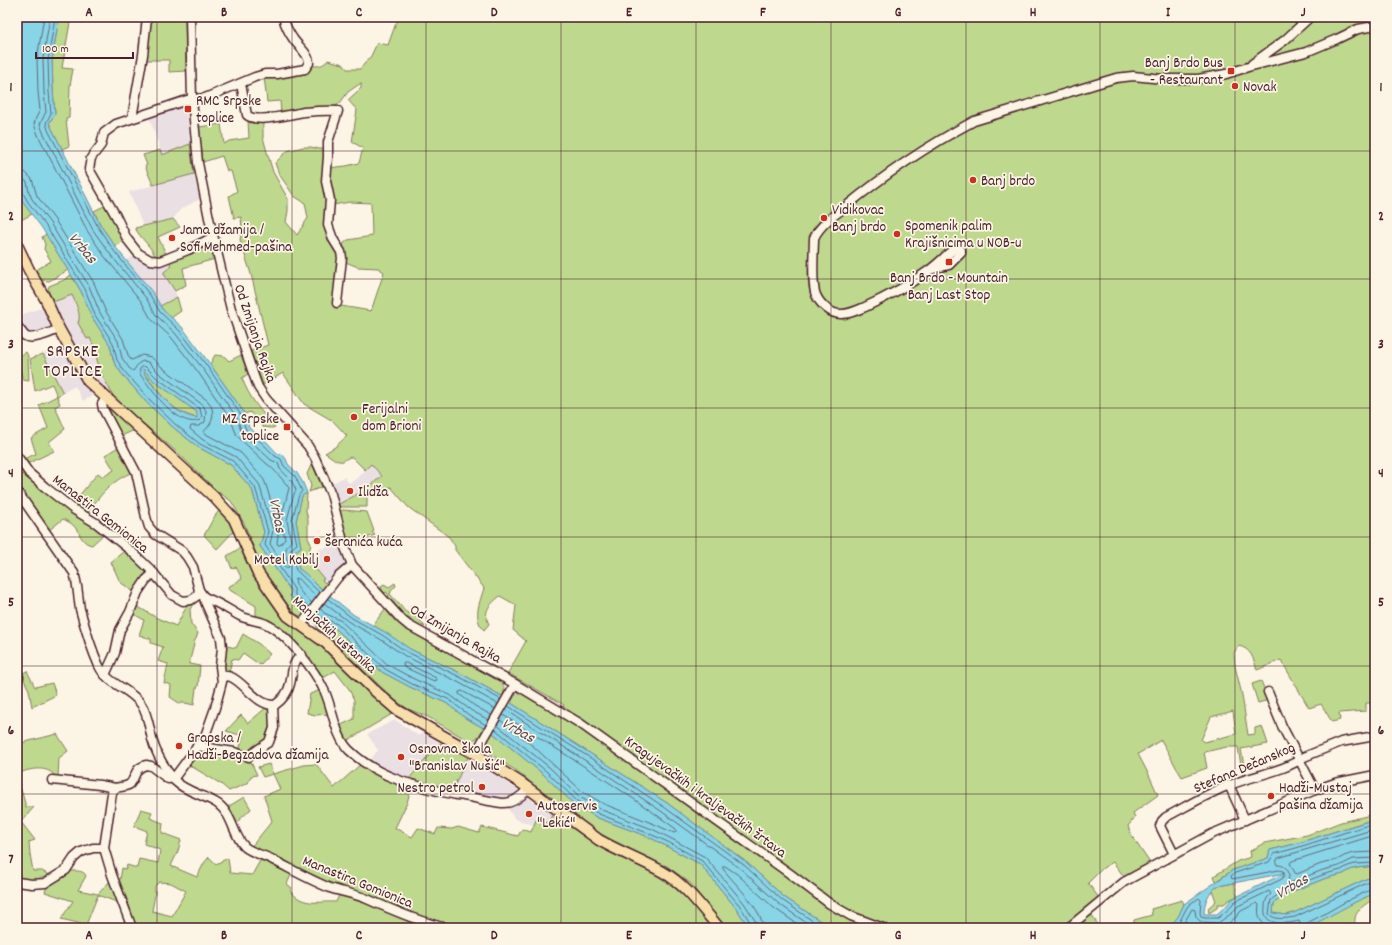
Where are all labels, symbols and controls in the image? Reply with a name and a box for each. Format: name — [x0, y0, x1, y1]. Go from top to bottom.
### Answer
text: A — [85, 4, 93, 23]
text: B — [221, 4, 227, 23]
text: C — [356, 4, 363, 23]
text: D — [491, 4, 498, 23]
text: E — [626, 4, 633, 23]
text: F — [760, 4, 766, 23]
text: G — [895, 4, 902, 23]
text: H — [1030, 4, 1037, 23]
text: I — [1166, 4, 1171, 23]
text: J — [1301, 4, 1306, 23]
scale bar — [36, 34, 133, 60]
text: 100 m — [42, 41, 69, 58]
place label: Banj Brdo Bus - Restaurant — [1145, 53, 1223, 92]
marker: Banj Brdo Bus - Restaurant — [1226, 66, 1236, 76]
place label: Novak — [1243, 77, 1277, 99]
text: 1 — [10, 79, 13, 98]
text: 1 — [1380, 79, 1383, 98]
marker: Novak — [1230, 81, 1240, 91]
place label: RMC Srpske toplice — [196, 91, 262, 130]
marker: RMC Srpske toplice — [183, 104, 193, 114]
place label: Banj brdo — [981, 171, 1036, 193]
marker: Banj brdo — [968, 175, 978, 185]
place label: Vidikovac Banj brdo — [832, 200, 887, 239]
text: 2 — [8, 208, 14, 227]
text: 2 — [1378, 208, 1384, 227]
marker: Vidikovac Banj brdo — [819, 213, 829, 223]
place label: Spomenik palim Krajišnicima u NOB-u — [905, 216, 1022, 255]
place label: Jama džamija / Sofi Mehmed-pašina — [180, 220, 293, 259]
water label: Vrbas — [62, 228, 103, 270]
marker: Spomenik palim Krajišnicima u NOB-u — [892, 229, 902, 239]
marker: Jama džamija / Sofi Mehmed-pašina — [167, 233, 177, 243]
marker: Banj Brdo - Mountain Banj Last Stop — [944, 257, 954, 267]
place label: Banj Brdo - Mountain Banj Last Stop — [890, 268, 1008, 307]
street label: Od Zmijanja Rajka — [227, 282, 282, 387]
text: 3 — [8, 336, 14, 355]
text: 3 — [1378, 336, 1384, 355]
district label: SRPSKE TOPLICE — [43, 341, 103, 385]
place label: Ferijalni dom Brioni — [362, 399, 421, 438]
place label: MZ Srpske toplice — [222, 409, 279, 448]
marker: Ferijalni dom Brioni — [349, 412, 359, 422]
marker: MZ Srpske toplice — [282, 422, 292, 432]
text: 4 — [8, 465, 14, 484]
text: 4 — [1378, 465, 1384, 484]
street label: Manastira Gomionica — [47, 470, 153, 560]
place label: Ilidža — [358, 482, 389, 504]
marker: Ilidža — [345, 486, 355, 496]
water label: Vrbas — [262, 496, 292, 536]
place label: Šeranića kuća — [325, 532, 403, 554]
marker: Šeranića kuća — [312, 536, 322, 546]
place label: Motel Kobilj — [254, 550, 319, 572]
marker: Motel Kobilj — [322, 554, 332, 564]
street label: Manjačkih ustanika — [286, 591, 382, 680]
text: 5 — [8, 594, 14, 613]
text: 5 — [1378, 594, 1384, 613]
street label: Od Zmijanja Rajka — [405, 600, 506, 670]
water label: Vrbas — [497, 713, 540, 750]
text: 6 — [8, 722, 15, 741]
text: 6 — [1378, 722, 1385, 741]
place label: Grapska / Hadži-Begzadova džamija — [187, 728, 330, 767]
street label: Kragujevačkih i kraljevačkih žrtava — [619, 731, 791, 865]
street label: Stefana Dečanskog — [1191, 738, 1299, 800]
place label: Osnovna škola "Branislav Nušić" — [409, 739, 505, 778]
marker: Grapska / Hadži-Begzadova džamija — [174, 741, 184, 751]
marker: Osnovna škola "Branislav Nušić" — [396, 752, 406, 762]
place label: Nestro petrol — [398, 778, 474, 800]
place label: Hadži-Mustaj pašina džamija — [1279, 778, 1364, 817]
marker: Nestro petrol — [477, 782, 487, 792]
marker: Hadži-Mustaj pašina džamija — [1266, 791, 1276, 801]
place label: Autoservis "Lekić" — [537, 796, 598, 835]
marker: Autoservis "Lekić" — [524, 809, 534, 819]
text: 7 — [9, 851, 14, 870]
street label: Manastira Gomionica — [299, 851, 417, 915]
text: 7 — [1379, 851, 1384, 870]
water label: Vrbas — [1271, 868, 1314, 906]
text: A — [85, 927, 93, 945]
text: B — [221, 927, 227, 945]
text: C — [356, 927, 363, 945]
text: D — [491, 927, 498, 945]
text: E — [626, 927, 633, 945]
text: F — [760, 927, 766, 945]
text: G — [895, 927, 902, 945]
text: H — [1030, 927, 1037, 945]
text: I — [1166, 927, 1171, 945]
text: J — [1301, 927, 1306, 945]

